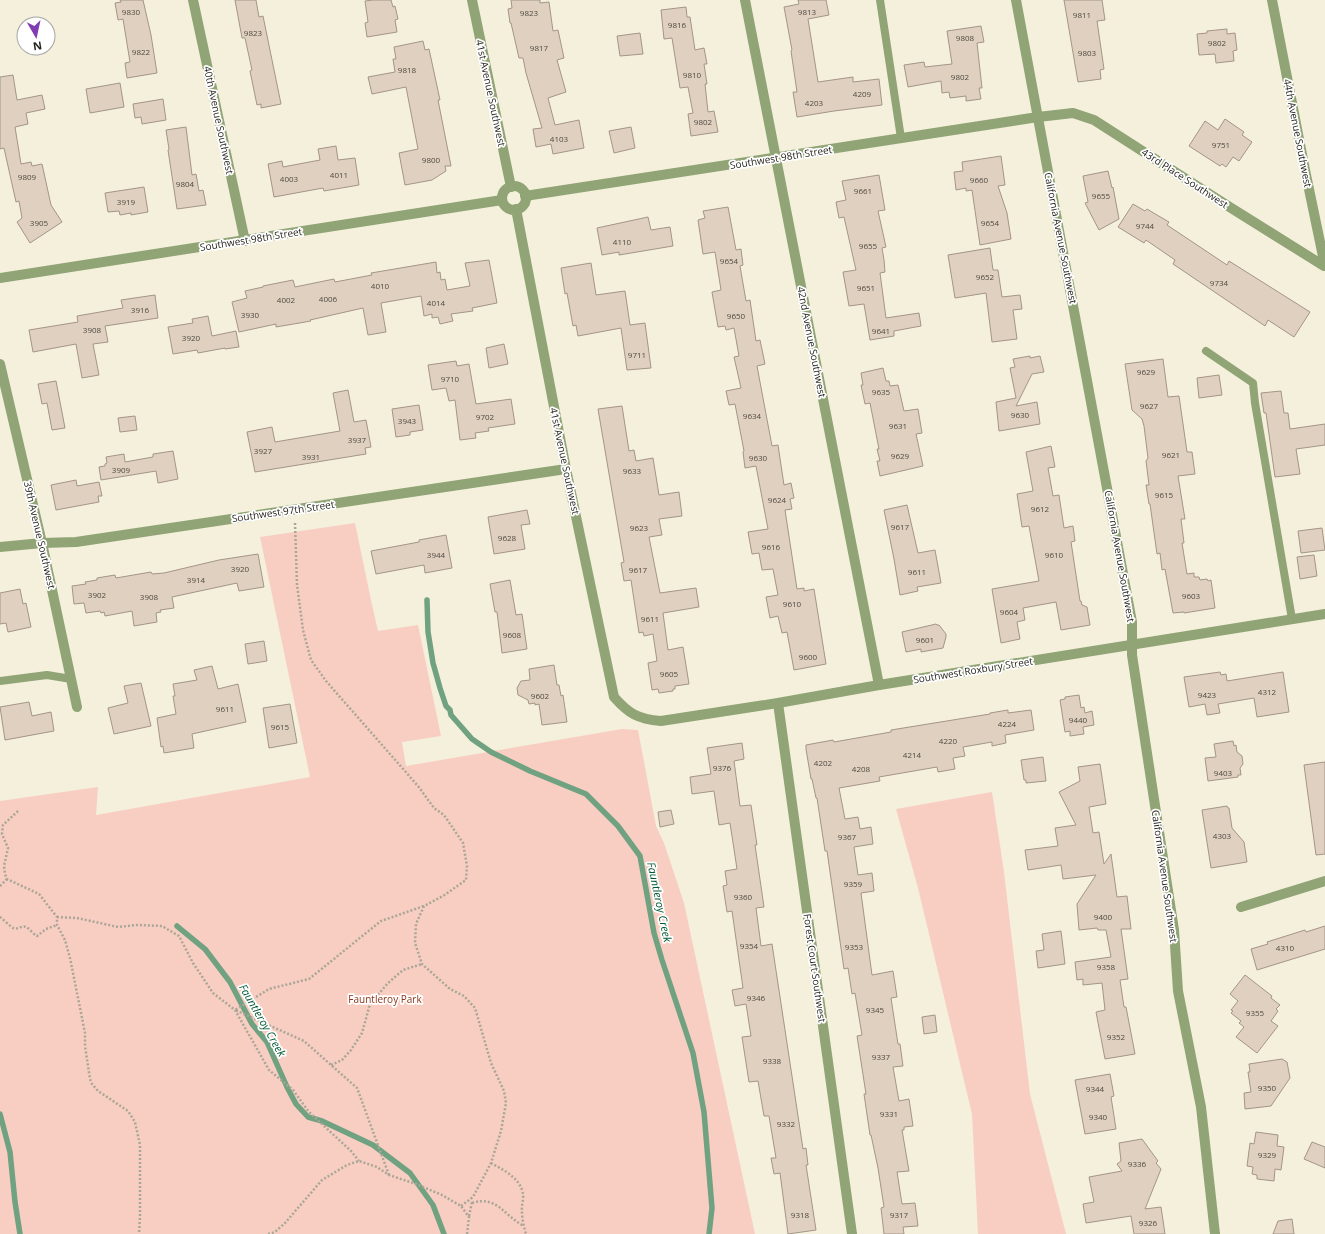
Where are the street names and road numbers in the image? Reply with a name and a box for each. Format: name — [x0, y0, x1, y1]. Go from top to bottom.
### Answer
street label: 41st Avenue Southwest — [473, 38, 509, 148]
street label: 40th Avenue Southwest — [201, 65, 237, 176]
street label: 44th Avenue Southwest — [1281, 78, 1315, 189]
street label: Southwest 98th Street — [729, 142, 834, 172]
street label: 43rd Place Southwest — [1139, 145, 1231, 211]
street label: California Avenue Southwest — [1041, 171, 1081, 305]
street label: Southwest 98th Street — [199, 224, 304, 254]
street label: 42nd Avenue Southwest — [794, 285, 830, 399]
street label: 41st Avenue Southwest — [547, 406, 583, 516]
street label: 39th Avenue Southwest — [21, 480, 59, 591]
street label: California Avenue Southwest — [1102, 489, 1139, 623]
street label: Southwest 97th Street — [231, 497, 336, 525]
street label: Southwest Roxbury Street — [912, 654, 1034, 686]
street label: California Avenue Southwest — [1149, 809, 1181, 944]
street label: Forest Court Southwest — [800, 913, 830, 1024]

